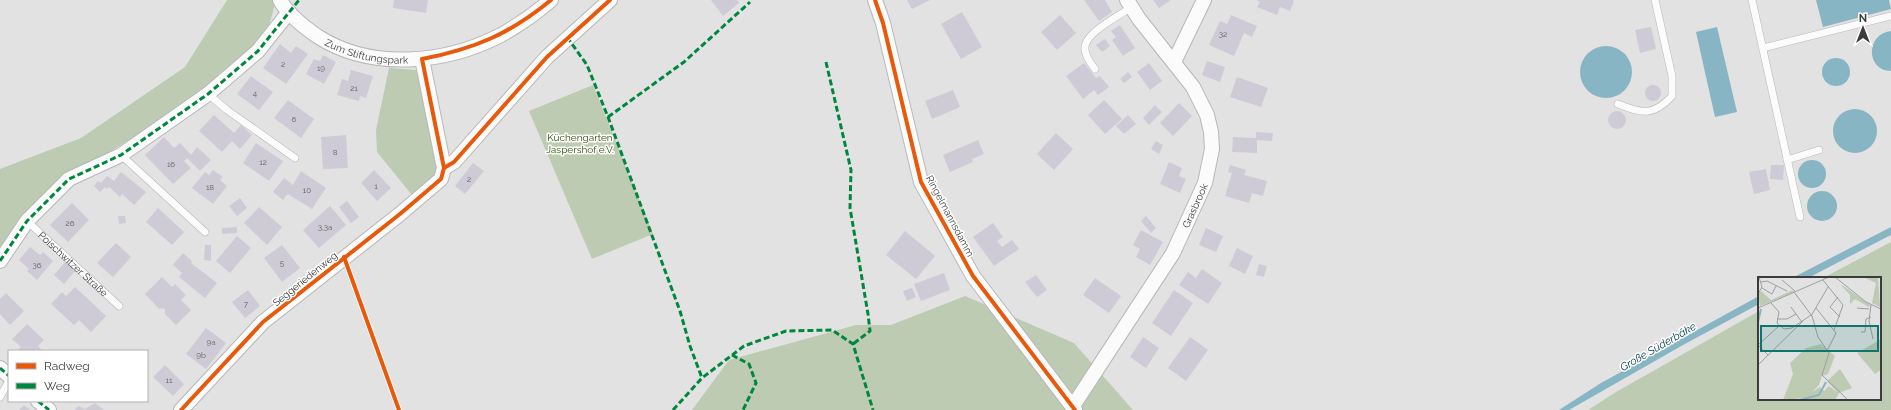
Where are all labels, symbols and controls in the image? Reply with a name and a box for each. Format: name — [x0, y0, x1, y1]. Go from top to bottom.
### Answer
north arrow — [1843, 8, 1883, 48]
text: N — [1859, 12, 1867, 25]
house number: 32 — [1219, 29, 1227, 39]
street label: Zum Stiftungspark — [323, 36, 409, 65]
house number: 2 — [281, 59, 285, 69]
house number: 19 — [317, 63, 325, 73]
house number: 21 — [350, 83, 358, 93]
house number: 4 — [253, 88, 258, 98]
house number: 6 — [292, 114, 297, 124]
park label: Küchengarten Jaspershof e.V. — [546, 132, 614, 155]
house number: 8 — [333, 147, 338, 157]
house number: 12 — [259, 157, 267, 167]
house number: 16 — [167, 159, 175, 169]
street label: Ringelmannsdamm — [924, 173, 976, 259]
house number: 2 — [467, 174, 471, 184]
house number: 1 — [374, 181, 378, 191]
street label: Grasbrook — [1180, 181, 1210, 229]
house number: 18 — [206, 182, 214, 192]
house number: 10 — [303, 185, 311, 195]
house number: 26 — [66, 218, 75, 228]
house number: 3,3a — [318, 222, 332, 232]
street label: Poischwitzer Straße — [36, 229, 110, 298]
street label: Seggeriedenweg — [271, 250, 339, 308]
house number: 5 — [280, 258, 285, 268]
house number: 36 — [32, 260, 42, 270]
inset map — [1758, 277, 1881, 400]
house number: 7 — [244, 299, 249, 309]
water label: Große Süderbäke — [1618, 320, 1698, 374]
house number: 9a — [206, 337, 216, 347]
legend — [8, 350, 148, 402]
house number: 9b — [196, 350, 206, 360]
text: Radweg — [44, 359, 90, 373]
house number: 11 — [166, 375, 173, 385]
text: Weg — [44, 379, 70, 393]

